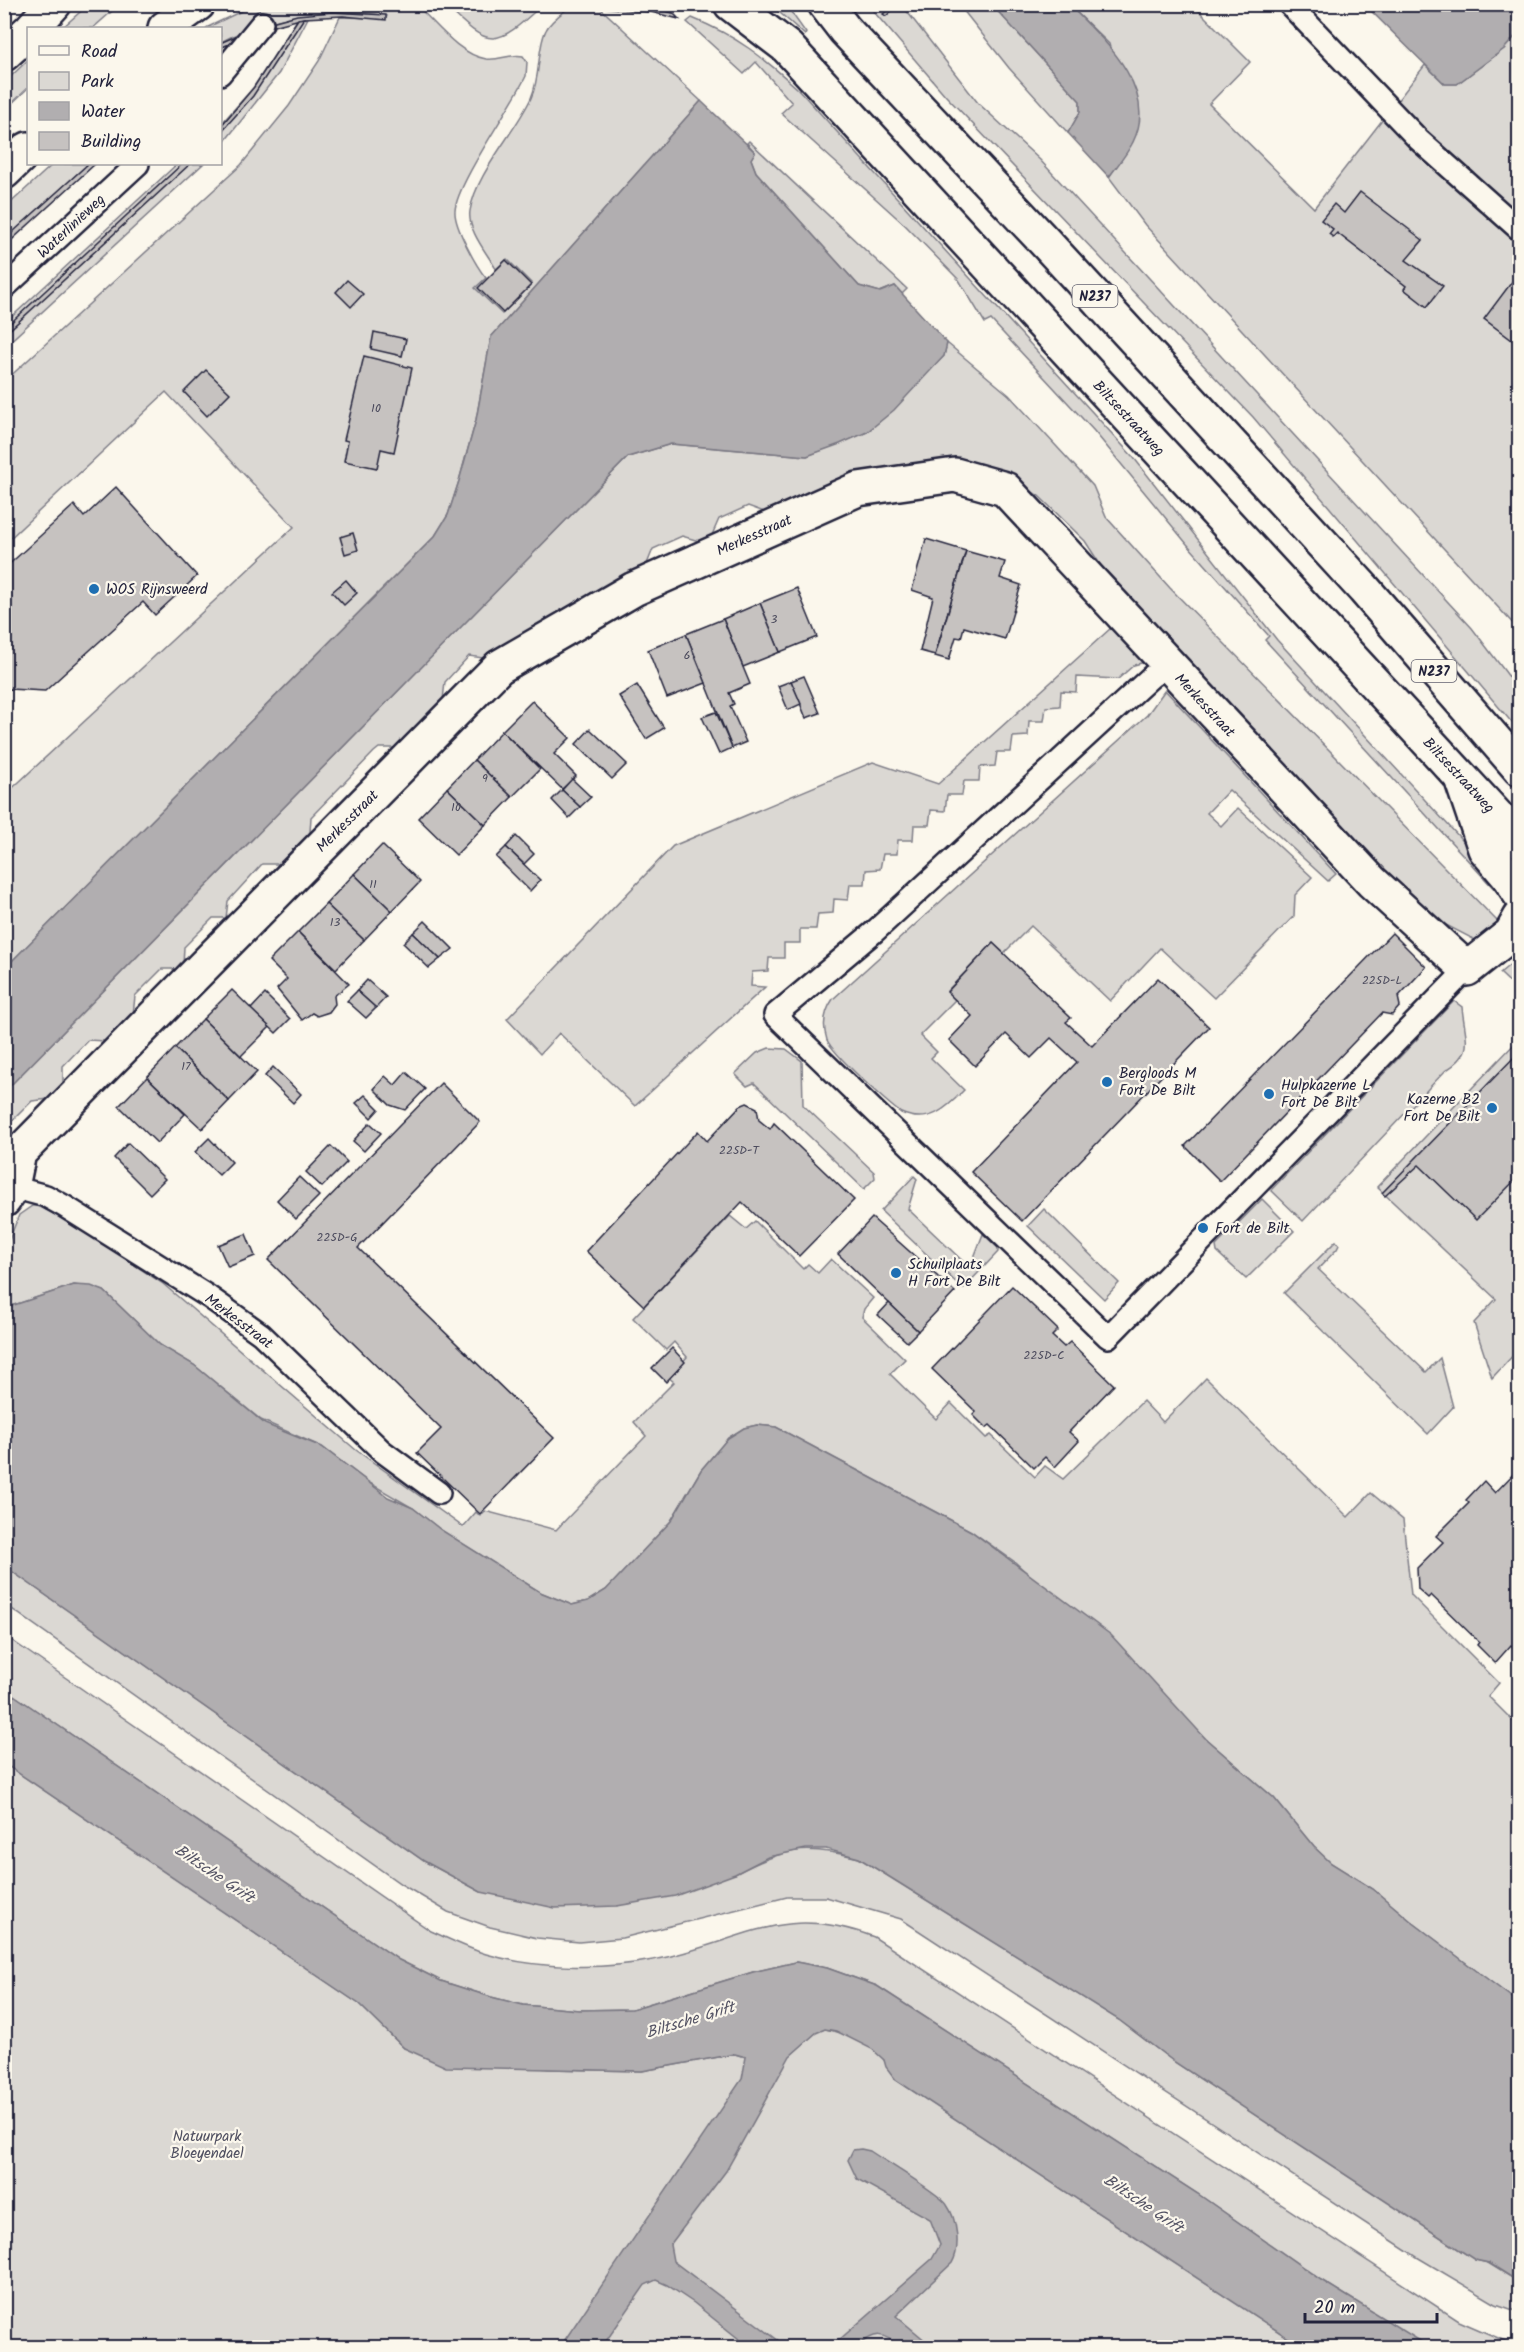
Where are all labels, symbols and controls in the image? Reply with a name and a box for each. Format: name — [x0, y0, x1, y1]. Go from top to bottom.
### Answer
legend — [27, 27, 222, 165]
text: Road — [81, 38, 118, 67]
text: Park — [81, 68, 114, 97]
text: Water — [81, 98, 126, 127]
text: Building — [81, 128, 141, 157]
street label: Waterlinieweg — [32, 189, 111, 265]
road number: N237 — [1072, 285, 1118, 307]
street label: Biltsestraatweg — [1086, 375, 1170, 462]
house number: 10 — [371, 399, 381, 418]
street label: Merkesstraat — [713, 508, 796, 563]
place label: WOS Rijnsweerd — [106, 578, 208, 602]
marker: WOS Rijnsweerd — [87, 582, 101, 596]
house number: 3 — [771, 610, 778, 629]
house number: 6 — [684, 646, 690, 665]
road number: N237 — [1412, 660, 1456, 682]
street label: Merkesstraat — [1168, 668, 1241, 744]
street label: Biltsestraatweg — [1416, 732, 1500, 819]
house number: 9 — [482, 769, 488, 788]
street label: Merkesstraat — [311, 785, 385, 859]
house number: 10 — [451, 798, 461, 817]
house number: 11 — [369, 875, 377, 894]
house number: 13 — [330, 913, 340, 932]
house number: 225D-L — [1362, 971, 1402, 990]
house number: 17 — [181, 1057, 191, 1076]
place label: Bergloods M Fort De Bilt — [1119, 1062, 1197, 1103]
place label: Hulpkazerne L Fort De Bilt — [1281, 1074, 1370, 1115]
marker: Bergloods M Fort De Bilt — [1100, 1075, 1114, 1089]
marker: Hulpkazerne L Fort De Bilt — [1262, 1087, 1276, 1101]
place label: Kazerne B2 Fort De Bilt — [1404, 1088, 1480, 1129]
marker: Kazerne B2 Fort De Bilt — [1485, 1101, 1499, 1115]
house number: 225D-T — [719, 1141, 761, 1160]
place label: Fort de Bilt — [1215, 1217, 1289, 1241]
marker: Fort de Bilt — [1196, 1221, 1210, 1235]
house number: 225D-G — [317, 1228, 357, 1247]
place label: Schuilplaats H Fort De Bilt — [908, 1253, 1001, 1294]
marker: Schuilplaats H Fort De Bilt — [889, 1266, 903, 1280]
street label: Merkesstraat — [199, 1288, 278, 1356]
house number: 225D-C — [1024, 1346, 1064, 1365]
water label: Biltsche Grift — [169, 1838, 261, 1912]
water label: Biltsche Grift — [643, 1994, 740, 2046]
park label: Natuurpark Bloeyendael — [170, 2125, 244, 2166]
water label: Biltsche Grift — [1098, 2168, 1190, 2242]
scale bar — [1305, 2286, 1437, 2324]
text: 20 m — [1314, 2294, 1355, 2323]

